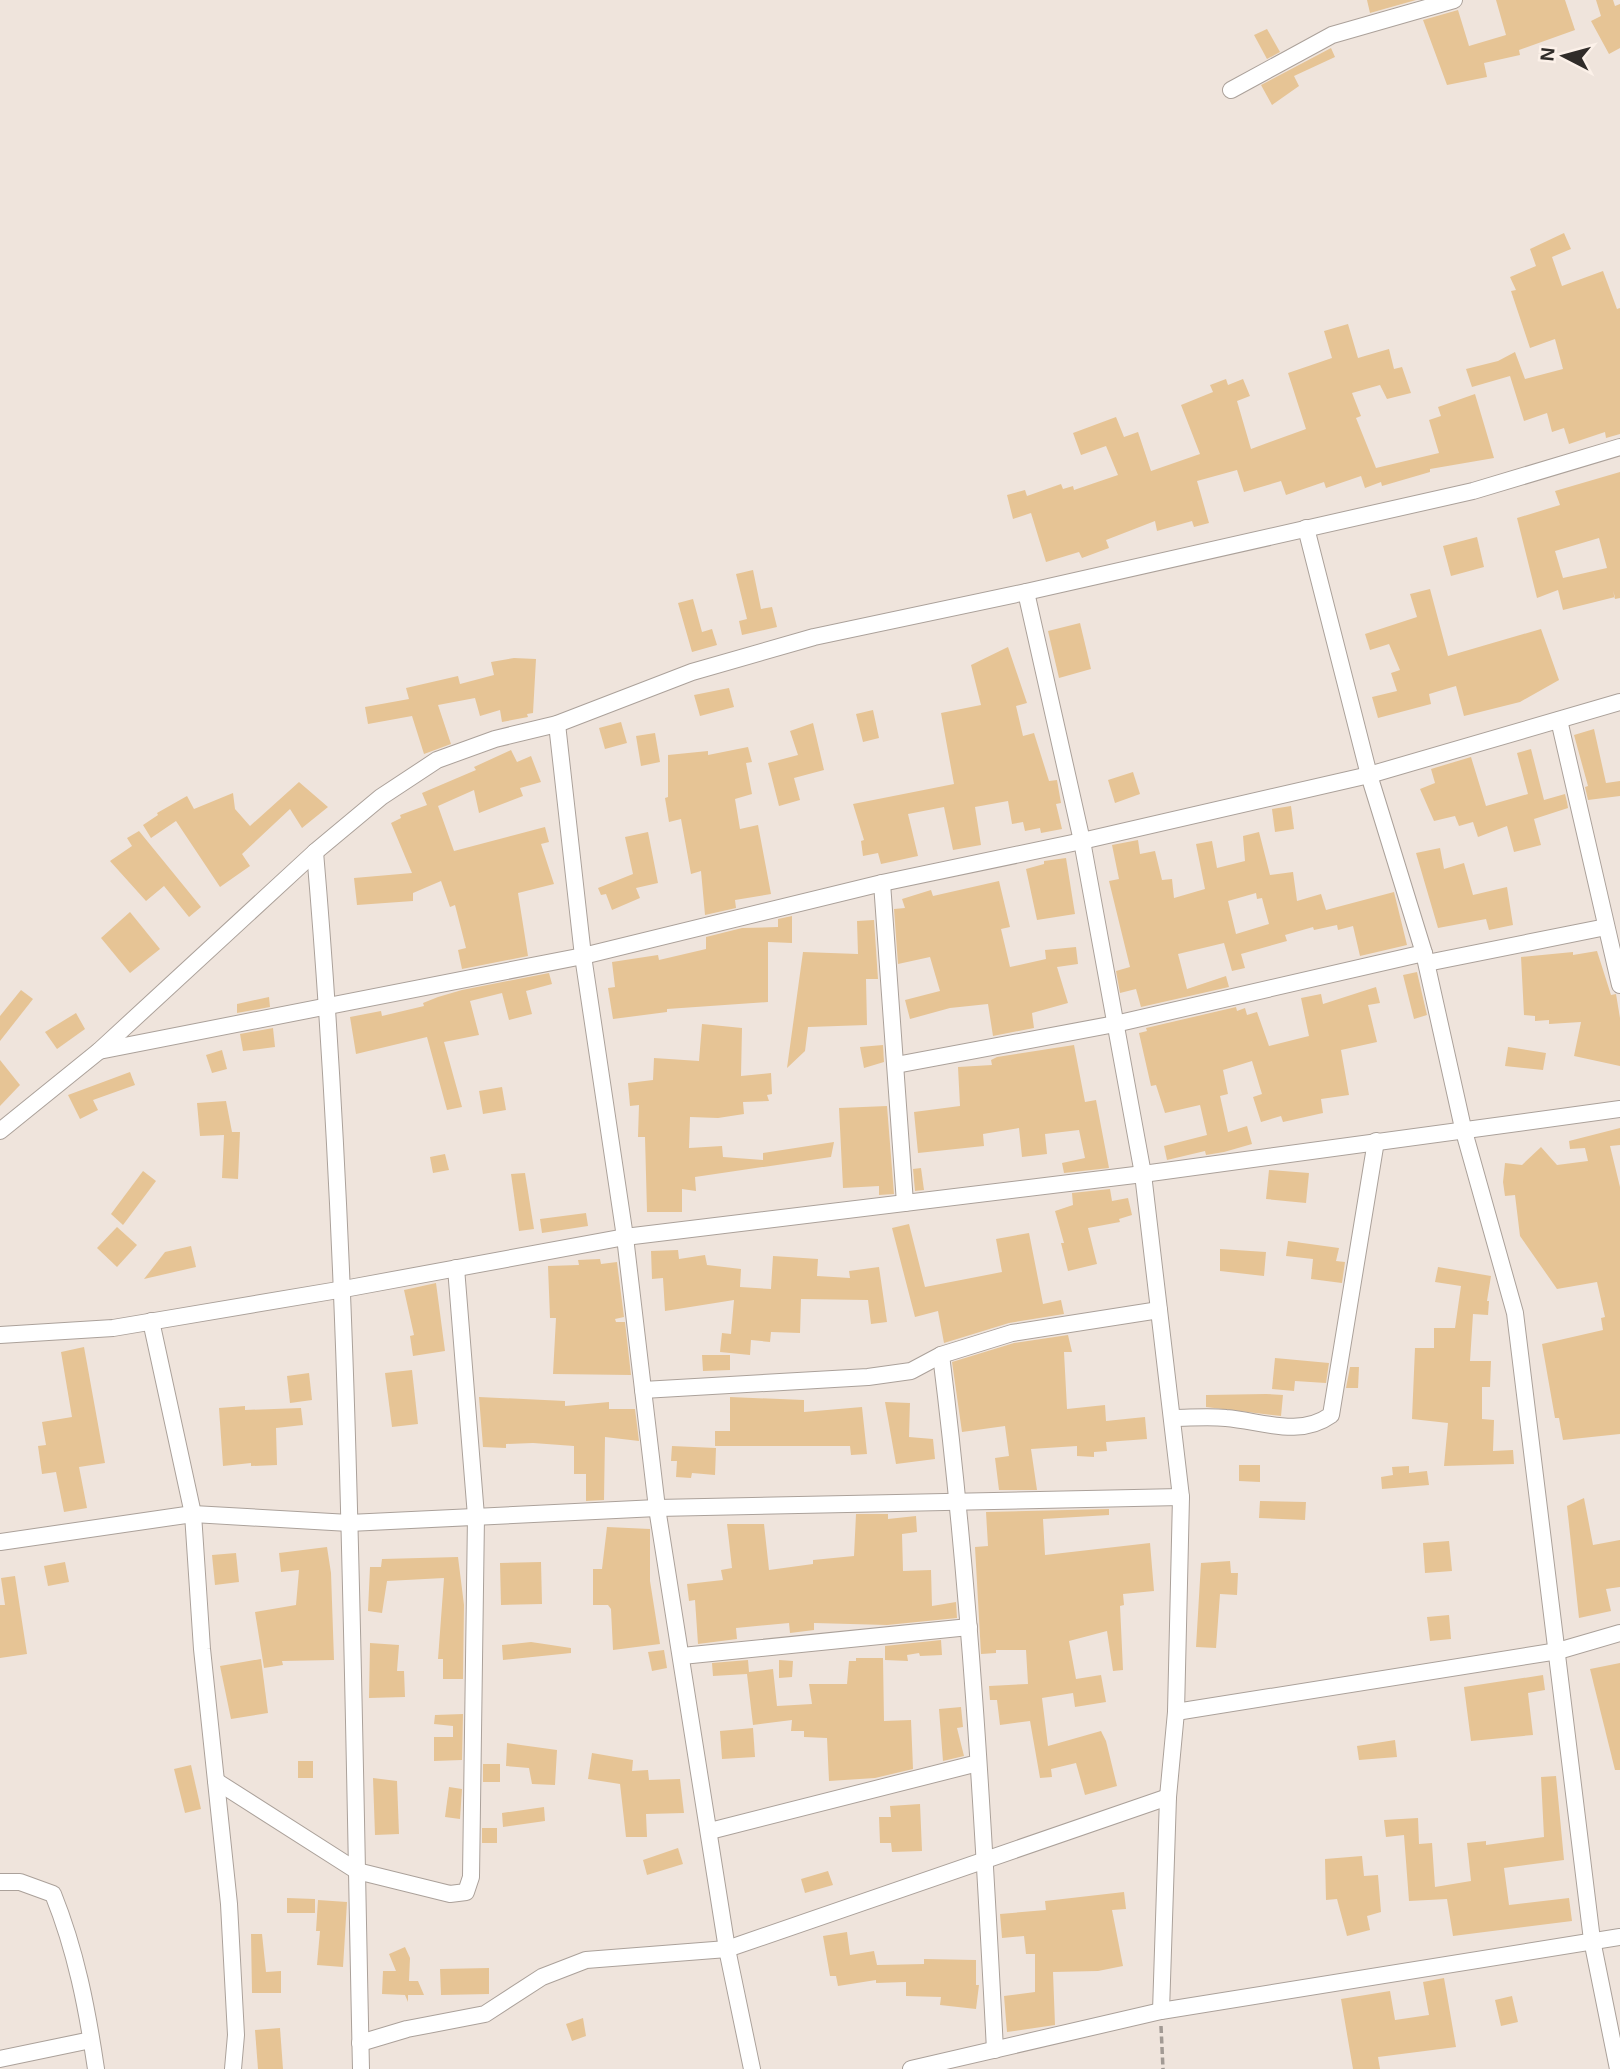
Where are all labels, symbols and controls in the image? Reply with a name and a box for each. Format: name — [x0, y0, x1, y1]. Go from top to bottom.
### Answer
north arrow — [1529, 21, 1599, 91]
text: N — [1536, 46, 1559, 62]

